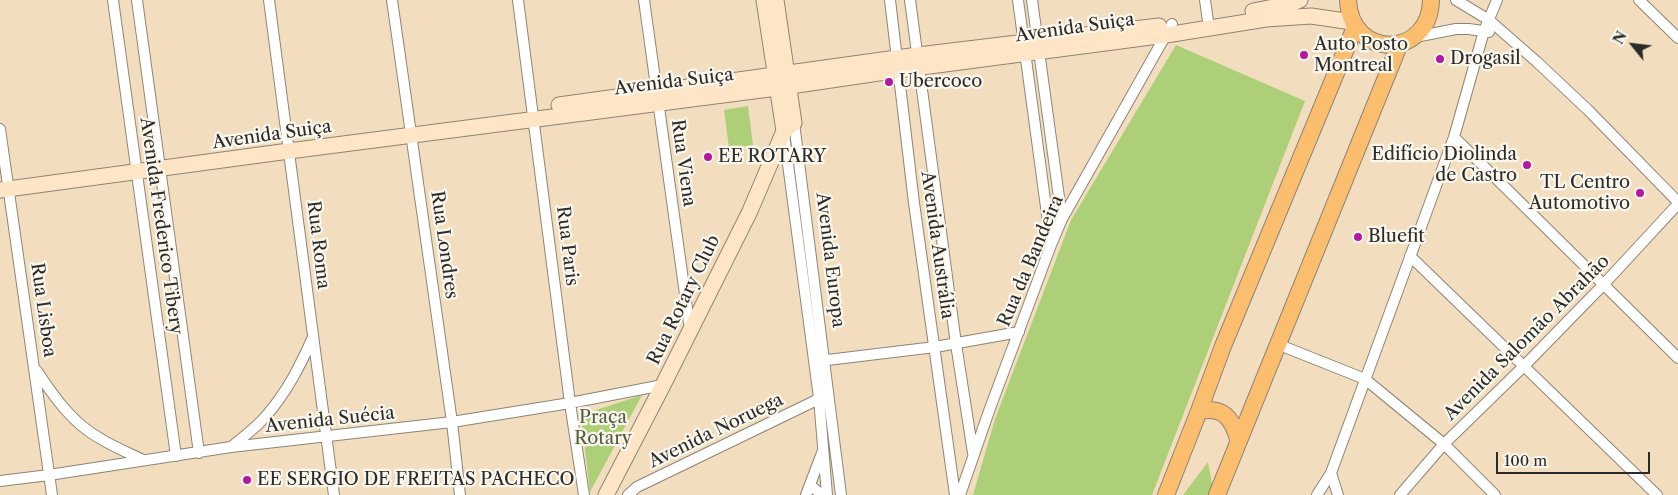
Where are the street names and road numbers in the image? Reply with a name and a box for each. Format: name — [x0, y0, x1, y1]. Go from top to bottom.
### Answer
street label: Avenida Suiça — [1014, 9, 1136, 47]
street label: Avenida Suiça — [613, 64, 735, 100]
street label: Avenida Frederico Tibery — [135, 116, 187, 336]
street label: Avenida Suiça — [211, 116, 333, 154]
street label: Rua Viena — [666, 118, 700, 208]
street label: Avenida Austrália — [916, 170, 958, 320]
street label: Rua Londres — [426, 190, 462, 300]
street label: Avenida Europa — [811, 191, 849, 329]
street label: Rua da Bandeira — [994, 192, 1068, 330]
street label: Rua Roma — [302, 200, 334, 290]
street label: Rua Paris — [551, 205, 583, 287]
street label: Rua Rotary Club — [643, 231, 725, 369]
street label: Avenida Salomão Abrahão — [1440, 251, 1614, 425]
street label: Rua Lisboa — [26, 261, 60, 359]
street label: Avenida Noruega — [645, 389, 787, 473]
street label: Avenida Suécia — [264, 402, 396, 438]

